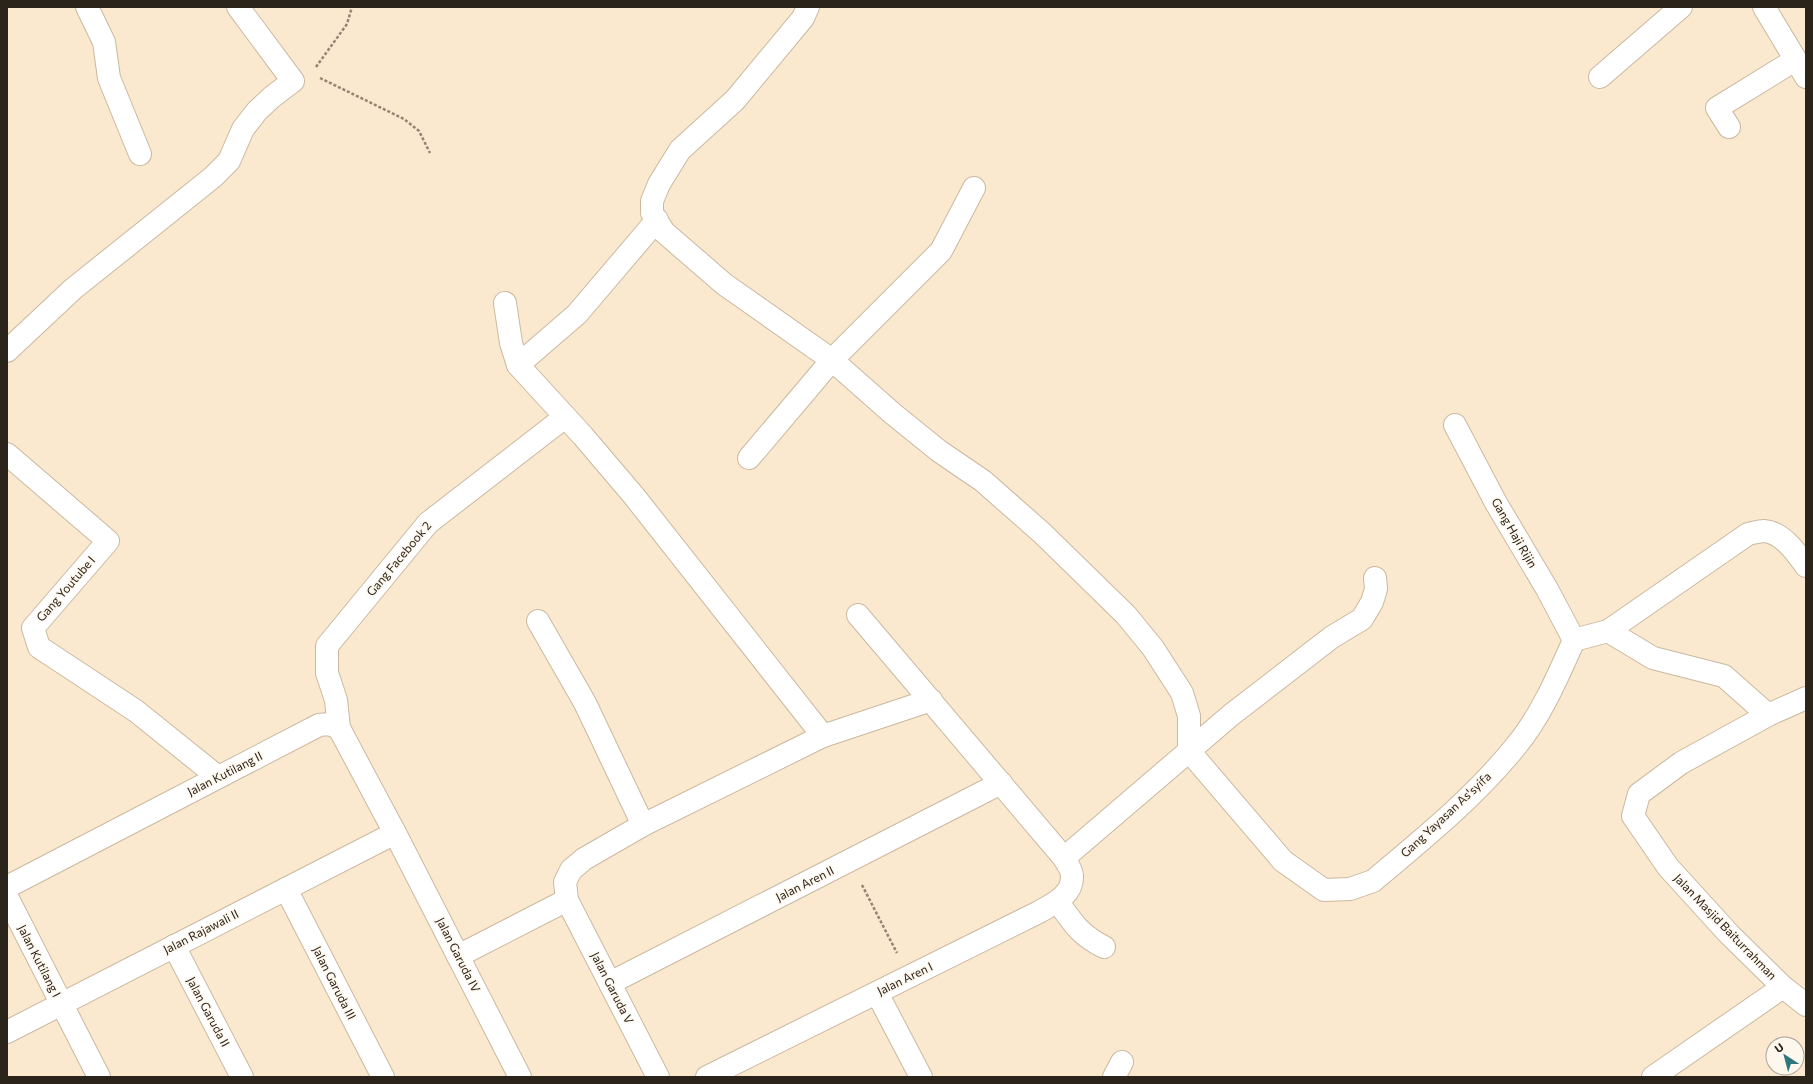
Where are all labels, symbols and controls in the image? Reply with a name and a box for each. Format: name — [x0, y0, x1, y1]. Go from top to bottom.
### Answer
street label: Gang Haji Rijin — [1489, 495, 1541, 570]
street label: Gang Facebook 2 — [363, 518, 434, 598]
street label: Gang Youtube I — [33, 553, 97, 624]
street label: Jalan Kutilang II — [185, 748, 265, 799]
street label: Gang Yayasan As'syifa — [1397, 769, 1493, 860]
street label: Jalan Aren II — [773, 862, 836, 905]
street label: Jalan Masjid Baiturrahman — [1671, 870, 1780, 983]
street label: Jalan Rajawali II — [161, 906, 241, 957]
street label: Jalan Garuda IV — [433, 915, 484, 995]
street label: Jalan Kutilang I — [15, 922, 64, 999]
street label: Jalan Garuda III — [310, 944, 359, 1022]
street label: Jalan Garuda V — [588, 949, 637, 1026]
street label: Jalan Aren I — [875, 959, 935, 998]
street label: Jalan Garuda II — [184, 974, 233, 1049]
north arrow — [1765, 1036, 1805, 1076]
text: U — [1772, 1040, 1786, 1055]

